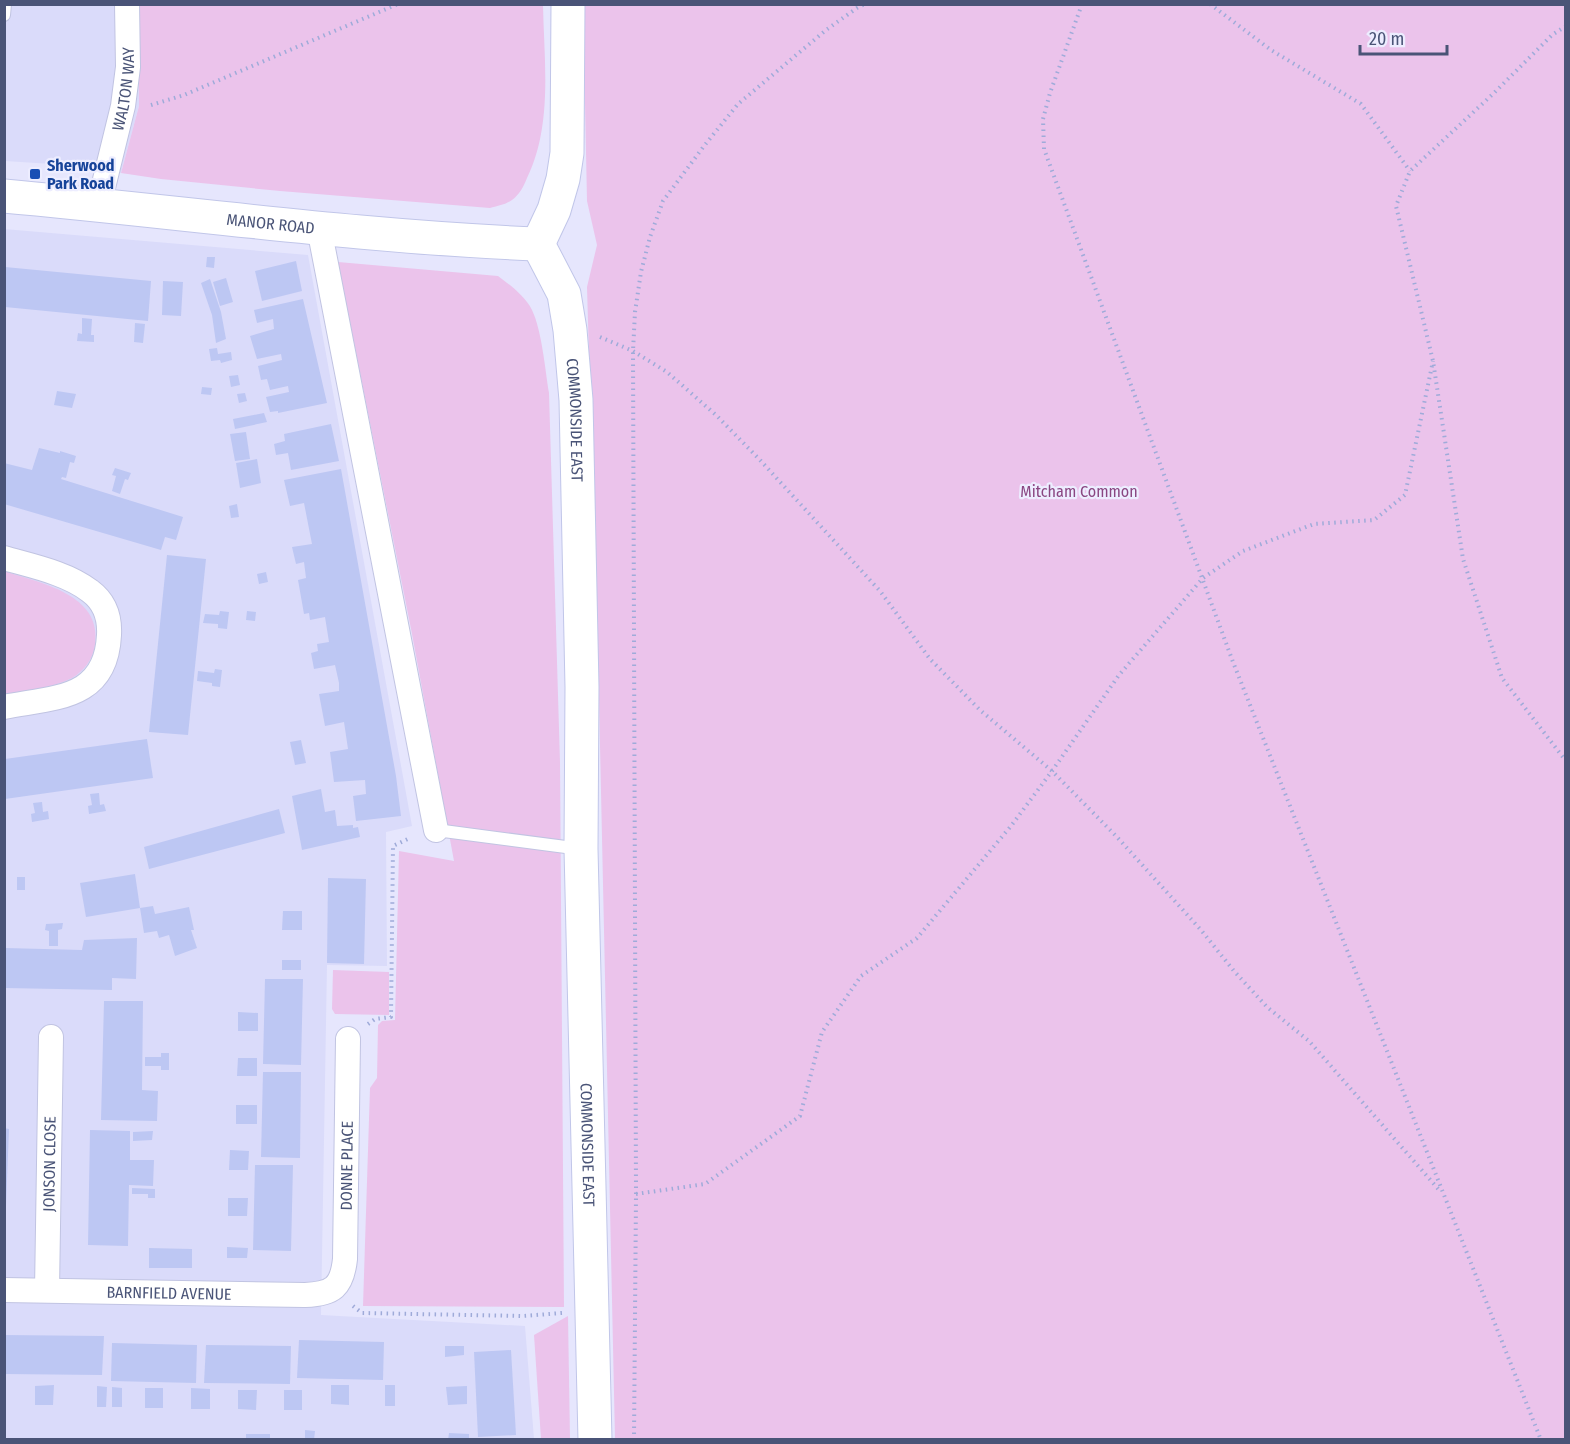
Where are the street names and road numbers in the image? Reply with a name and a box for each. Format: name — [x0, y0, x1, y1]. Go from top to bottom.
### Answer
street label: WALTON WAY — [108, 47, 138, 133]
street label: MANOR ROAD — [226, 210, 315, 238]
street label: COMMONSIDE EAST — [562, 357, 587, 483]
street label: COMMONSIDE EAST — [577, 1083, 598, 1207]
street label: JONSON CLOSE — [39, 1116, 60, 1212]
street label: DONNE PLACE — [337, 1121, 357, 1211]
street label: BARNFIELD AVENUE — [106, 1283, 232, 1304]

